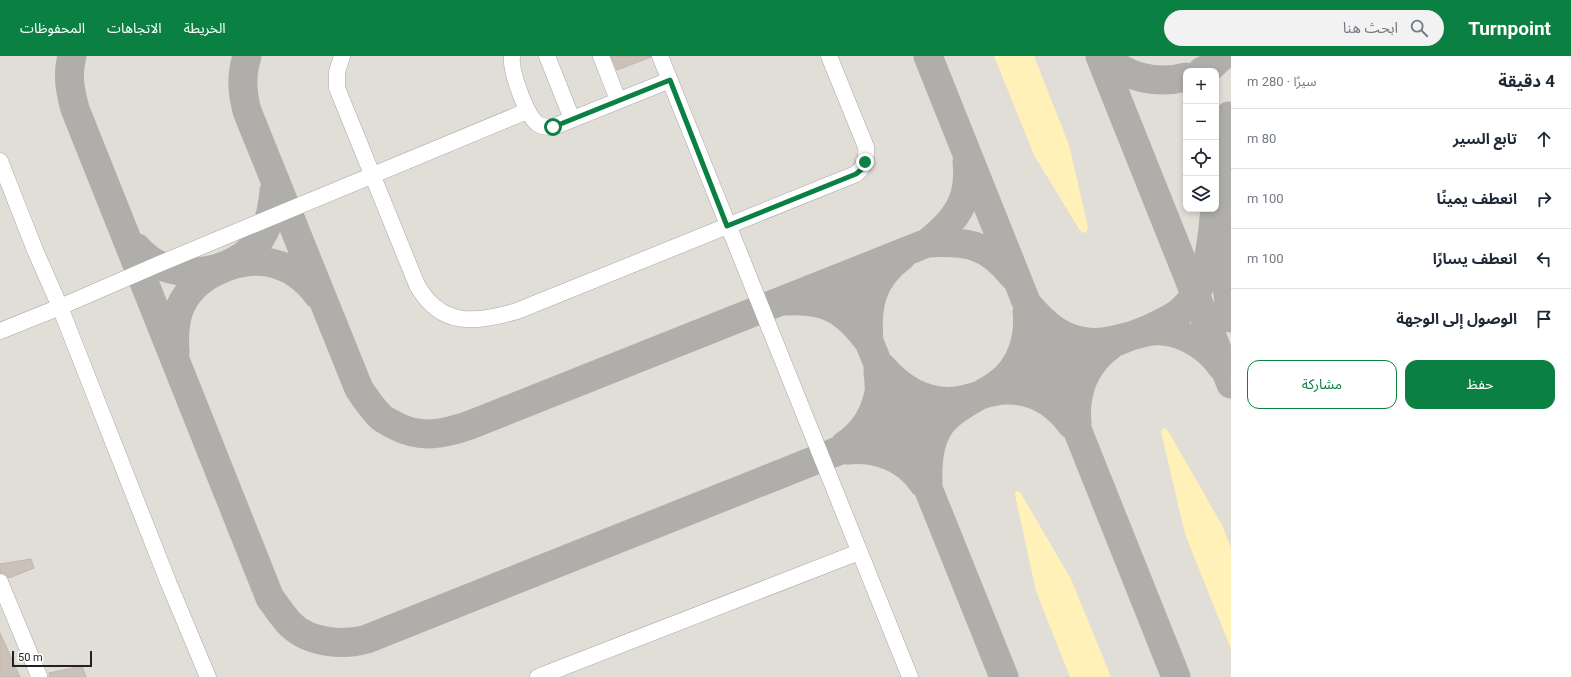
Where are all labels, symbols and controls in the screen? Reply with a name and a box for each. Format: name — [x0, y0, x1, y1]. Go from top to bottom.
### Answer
search box — [1164, 10, 1444, 46]
icon: search — [1408, 17, 1430, 39]
text: Turnpoint — [1468, 17, 1551, 40]
text: ابحث هنا — [1343, 19, 1398, 37]
text: المحفوظات — [20, 20, 85, 36]
text: الاتجاهات — [107, 20, 162, 36]
text: الخريطة — [184, 20, 226, 36]
map controls — [1183, 68, 1219, 212]
button: + — [1183, 68, 1219, 104]
text: 4 دقيقة — [1498, 71, 1555, 91]
text: سيرًا · 280 m — [1247, 74, 1316, 89]
button: − — [1183, 104, 1219, 140]
route start — [544, 118, 562, 136]
icon: ahead — [1533, 128, 1555, 150]
text: تابع السير — [1453, 130, 1517, 148]
text: 80 m — [1247, 131, 1276, 146]
button: locate — [1183, 140, 1219, 176]
route end — [856, 153, 874, 171]
button: layers — [1183, 176, 1219, 212]
icon: right — [1533, 188, 1555, 210]
text: انعطف يمينًا — [1437, 190, 1517, 208]
text: 100 m — [1247, 191, 1284, 206]
icon: left — [1533, 248, 1555, 270]
text: انعطف يسارًا — [1433, 250, 1517, 268]
text: 100 m — [1247, 251, 1284, 266]
icon: arrive — [1533, 308, 1555, 330]
text: الوصول إلى الوجهة — [1396, 310, 1517, 328]
button: مشاركة — [1247, 360, 1397, 409]
button: حفظ — [1405, 360, 1555, 409]
scale bar — [12, 649, 92, 668]
text: 50 m — [18, 651, 43, 664]

